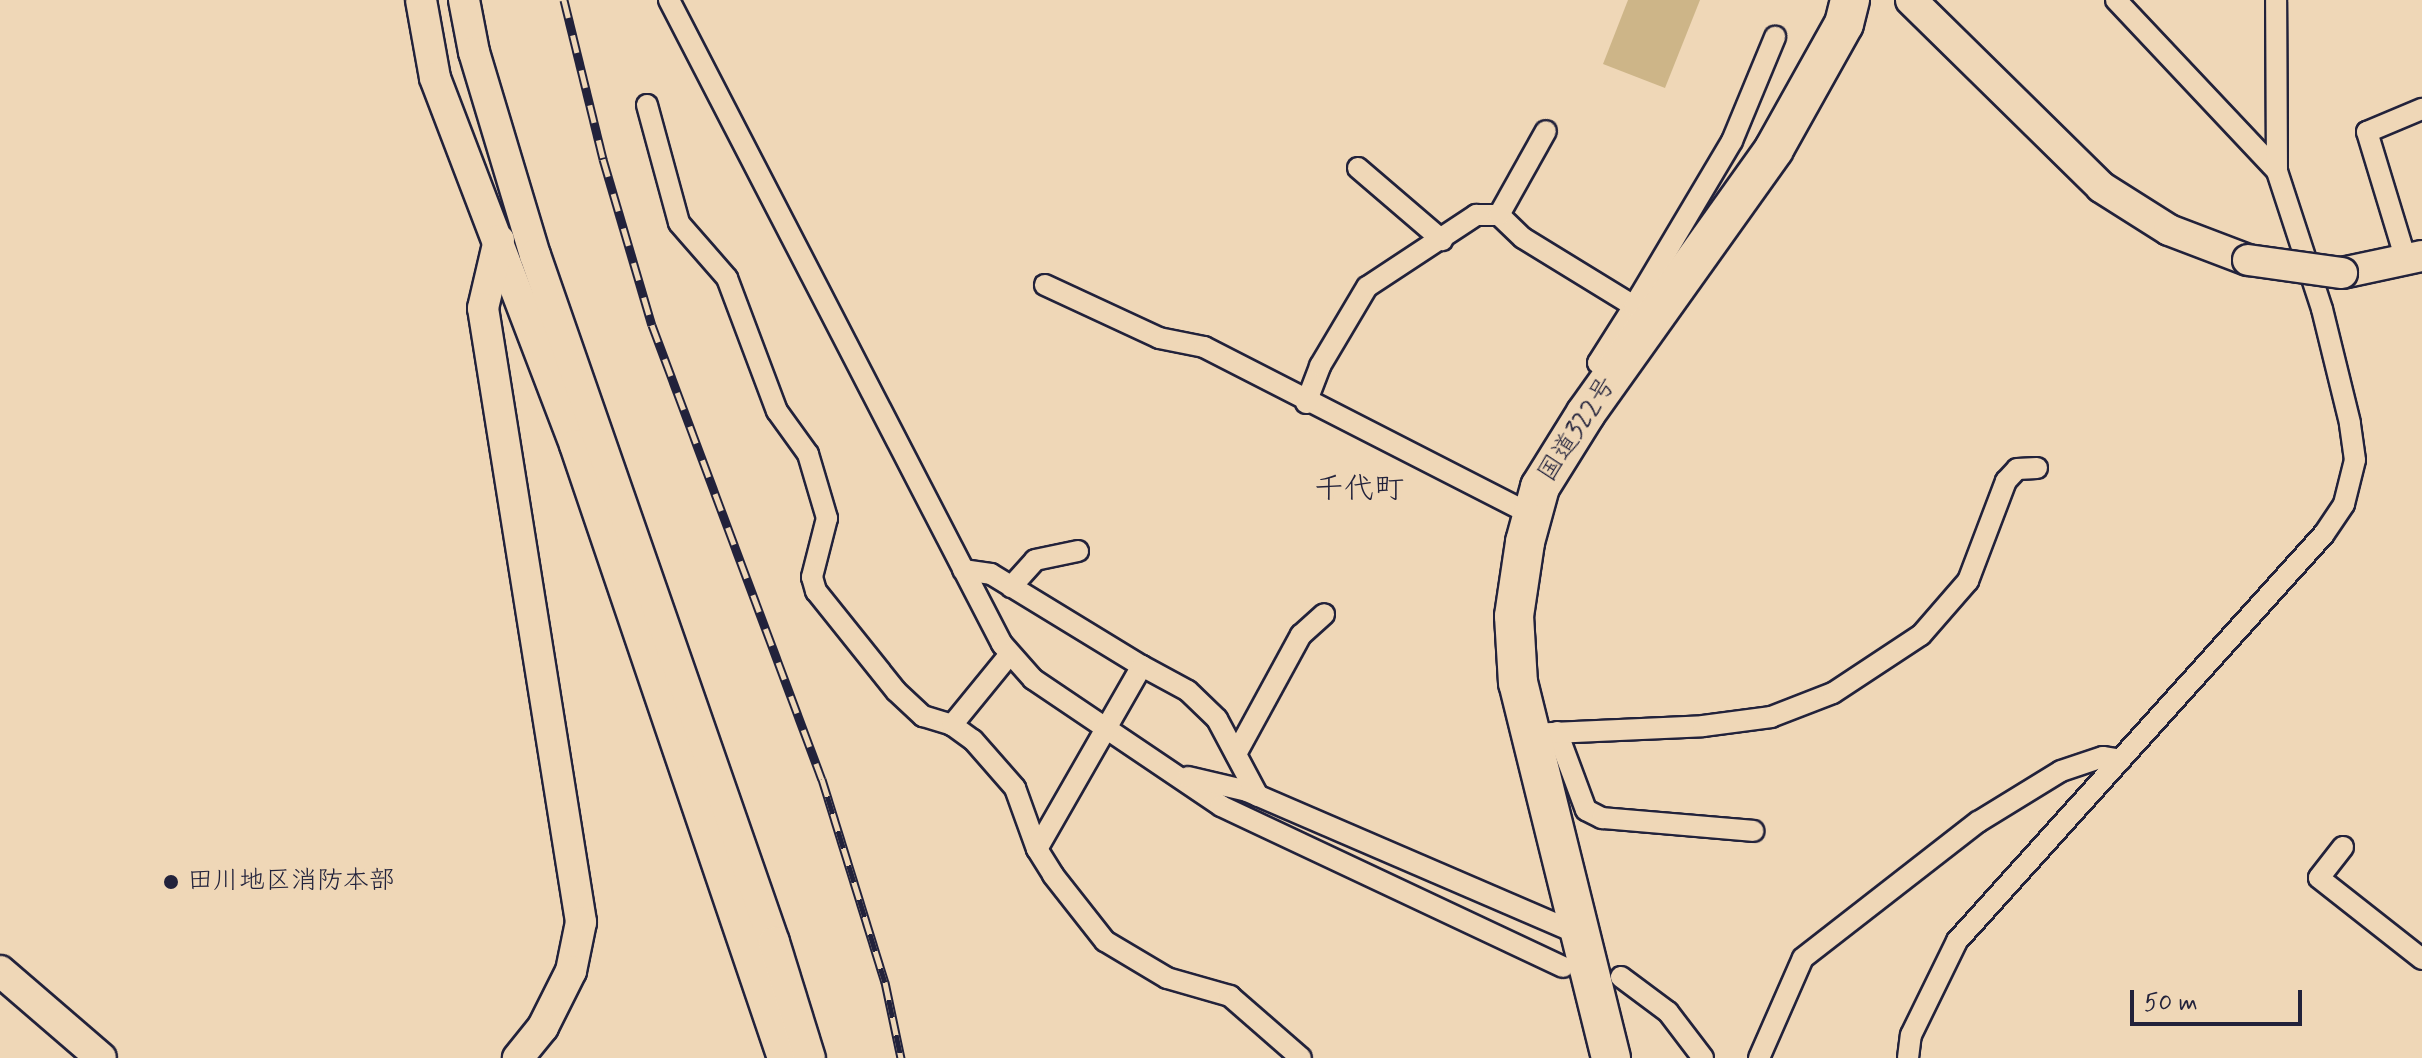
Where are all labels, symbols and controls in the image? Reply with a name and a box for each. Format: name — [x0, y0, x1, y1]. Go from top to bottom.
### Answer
street label: 国道322号 — [1533, 372, 1623, 488]
district label: 千代町 — [1314, 472, 1404, 508]
place label: 田川地区消防本部 — [187, 866, 395, 898]
marker: 田川地区消防本部 — [162, 873, 180, 891]
scale bar — [2134, 974, 2306, 1024]
text: 50 m — [2144, 988, 2198, 1019]

